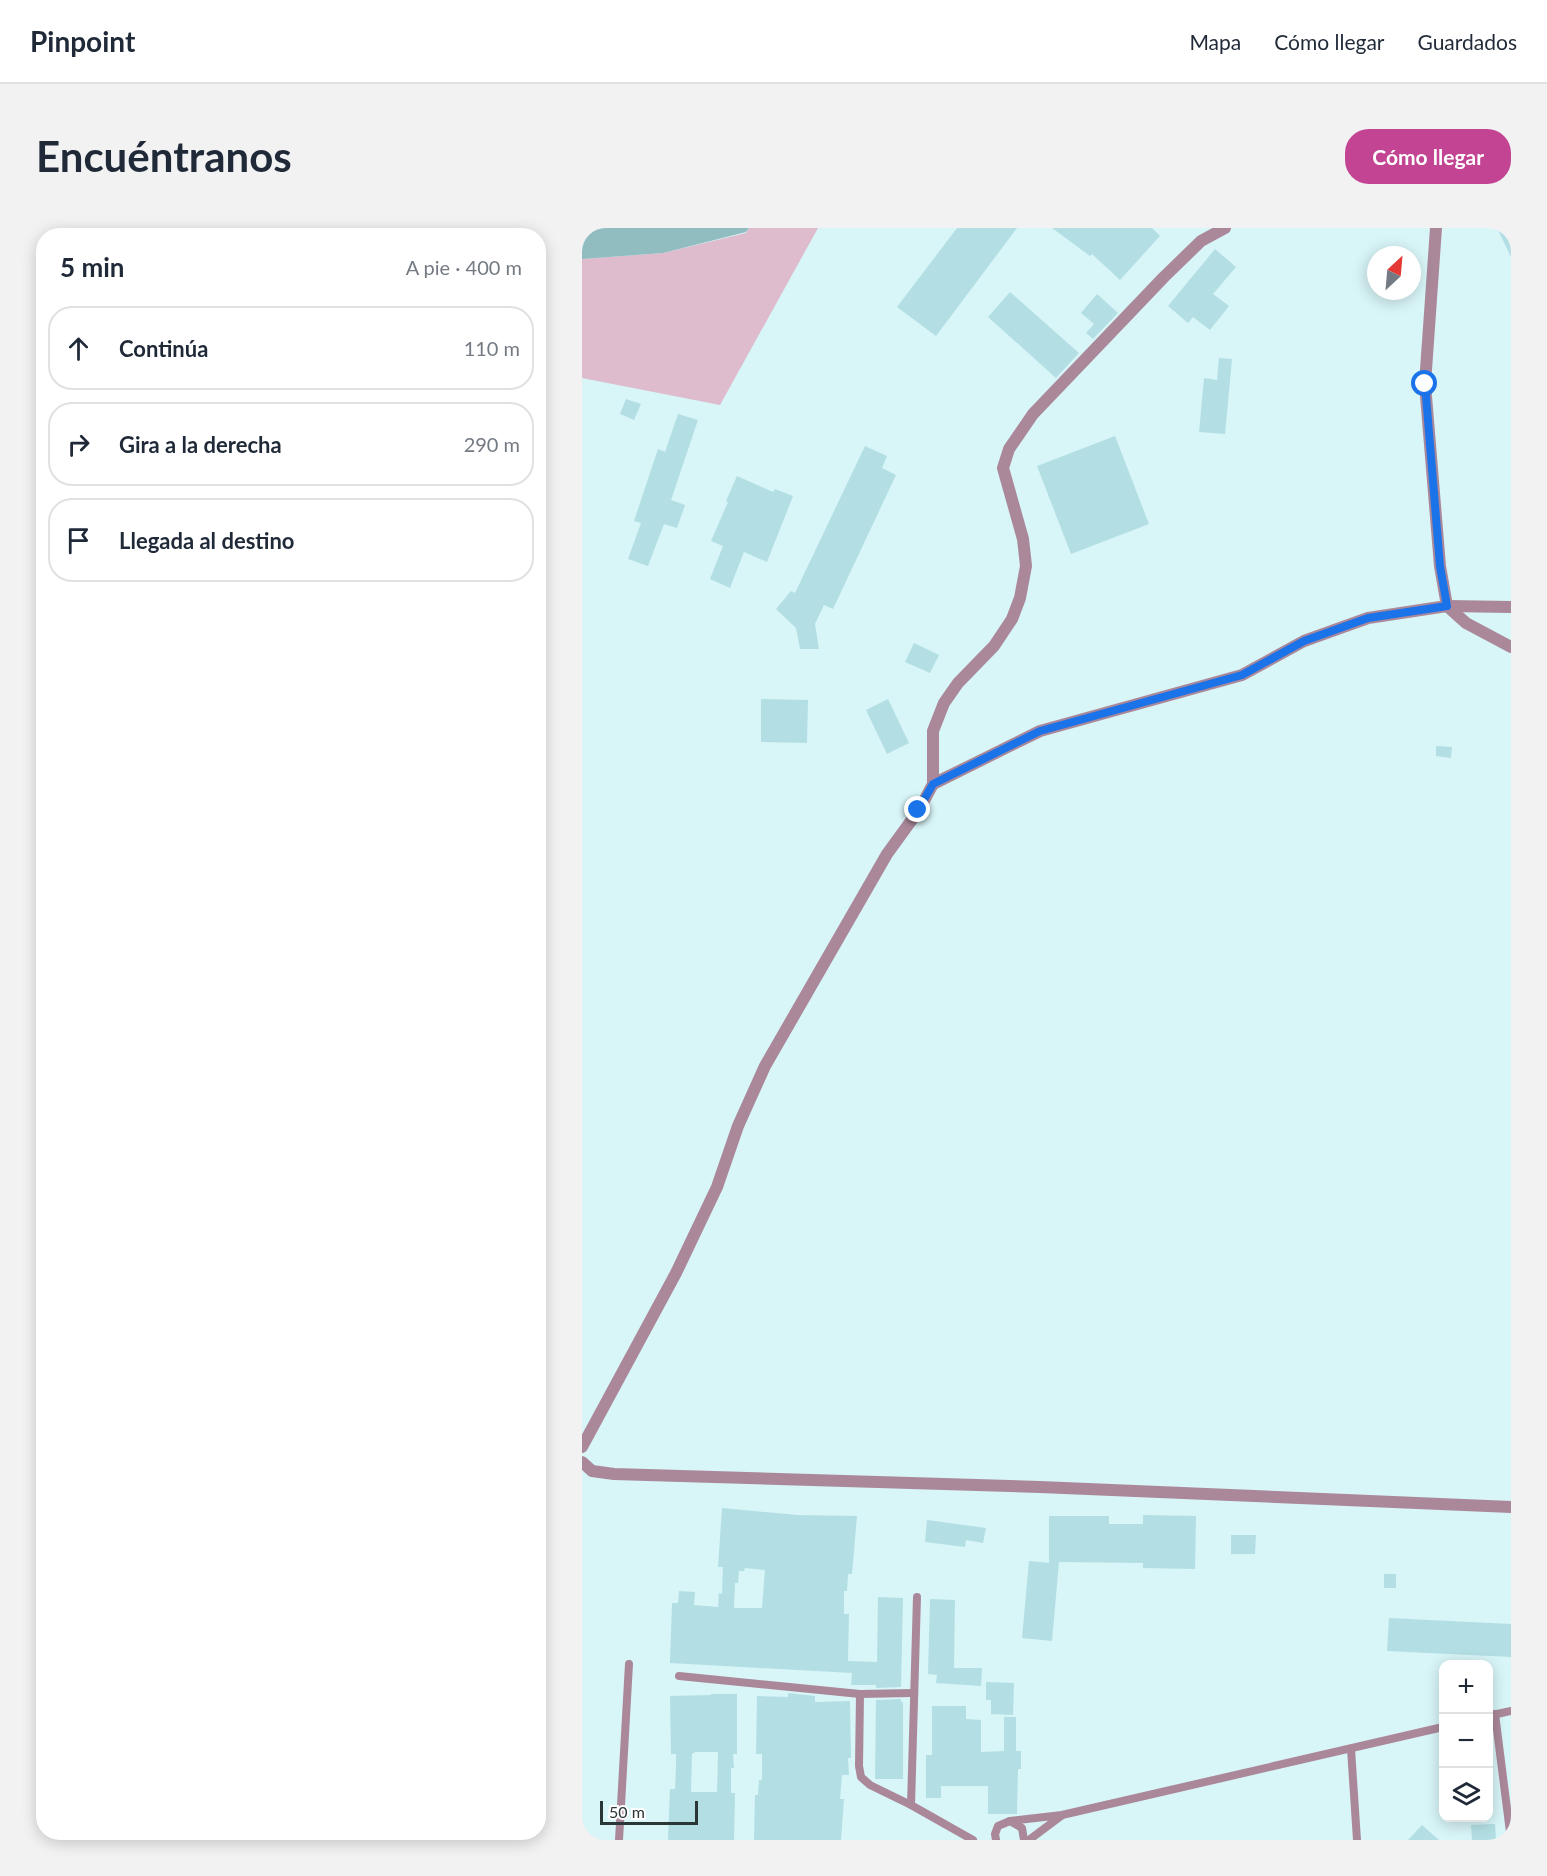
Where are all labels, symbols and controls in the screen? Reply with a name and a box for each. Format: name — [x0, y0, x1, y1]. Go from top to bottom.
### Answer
text: Pinpoint — [30, 24, 135, 58]
text: Mapa — [1189, 29, 1241, 54]
text: Cómo llegar — [1274, 29, 1385, 54]
text: Guardados — [1418, 29, 1517, 54]
button: Cómo llegar — [1345, 129, 1511, 184]
text: Encuéntranos — [36, 131, 292, 181]
north arrow — [1367, 246, 1421, 300]
text: 5 min — [60, 251, 124, 283]
text: A pie · 400 m — [406, 255, 522, 279]
icon: ahead — [62, 332, 95, 365]
text: Continúa — [119, 335, 208, 362]
text: 110 m — [464, 336, 520, 360]
route start — [1411, 370, 1437, 396]
icon: right — [62, 428, 95, 461]
text: Gira a la derecha — [119, 431, 282, 458]
text: 290 m — [464, 432, 520, 456]
icon: arrive — [62, 524, 95, 557]
text: Llegada al destino — [119, 527, 295, 554]
route end — [904, 796, 930, 822]
map controls — [1439, 1660, 1493, 1822]
button: + — [1439, 1660, 1493, 1714]
button: − — [1439, 1714, 1493, 1768]
button: layers — [1439, 1768, 1493, 1822]
scale bar — [600, 1798, 698, 1826]
text: 50 m — [609, 1802, 645, 1821]

